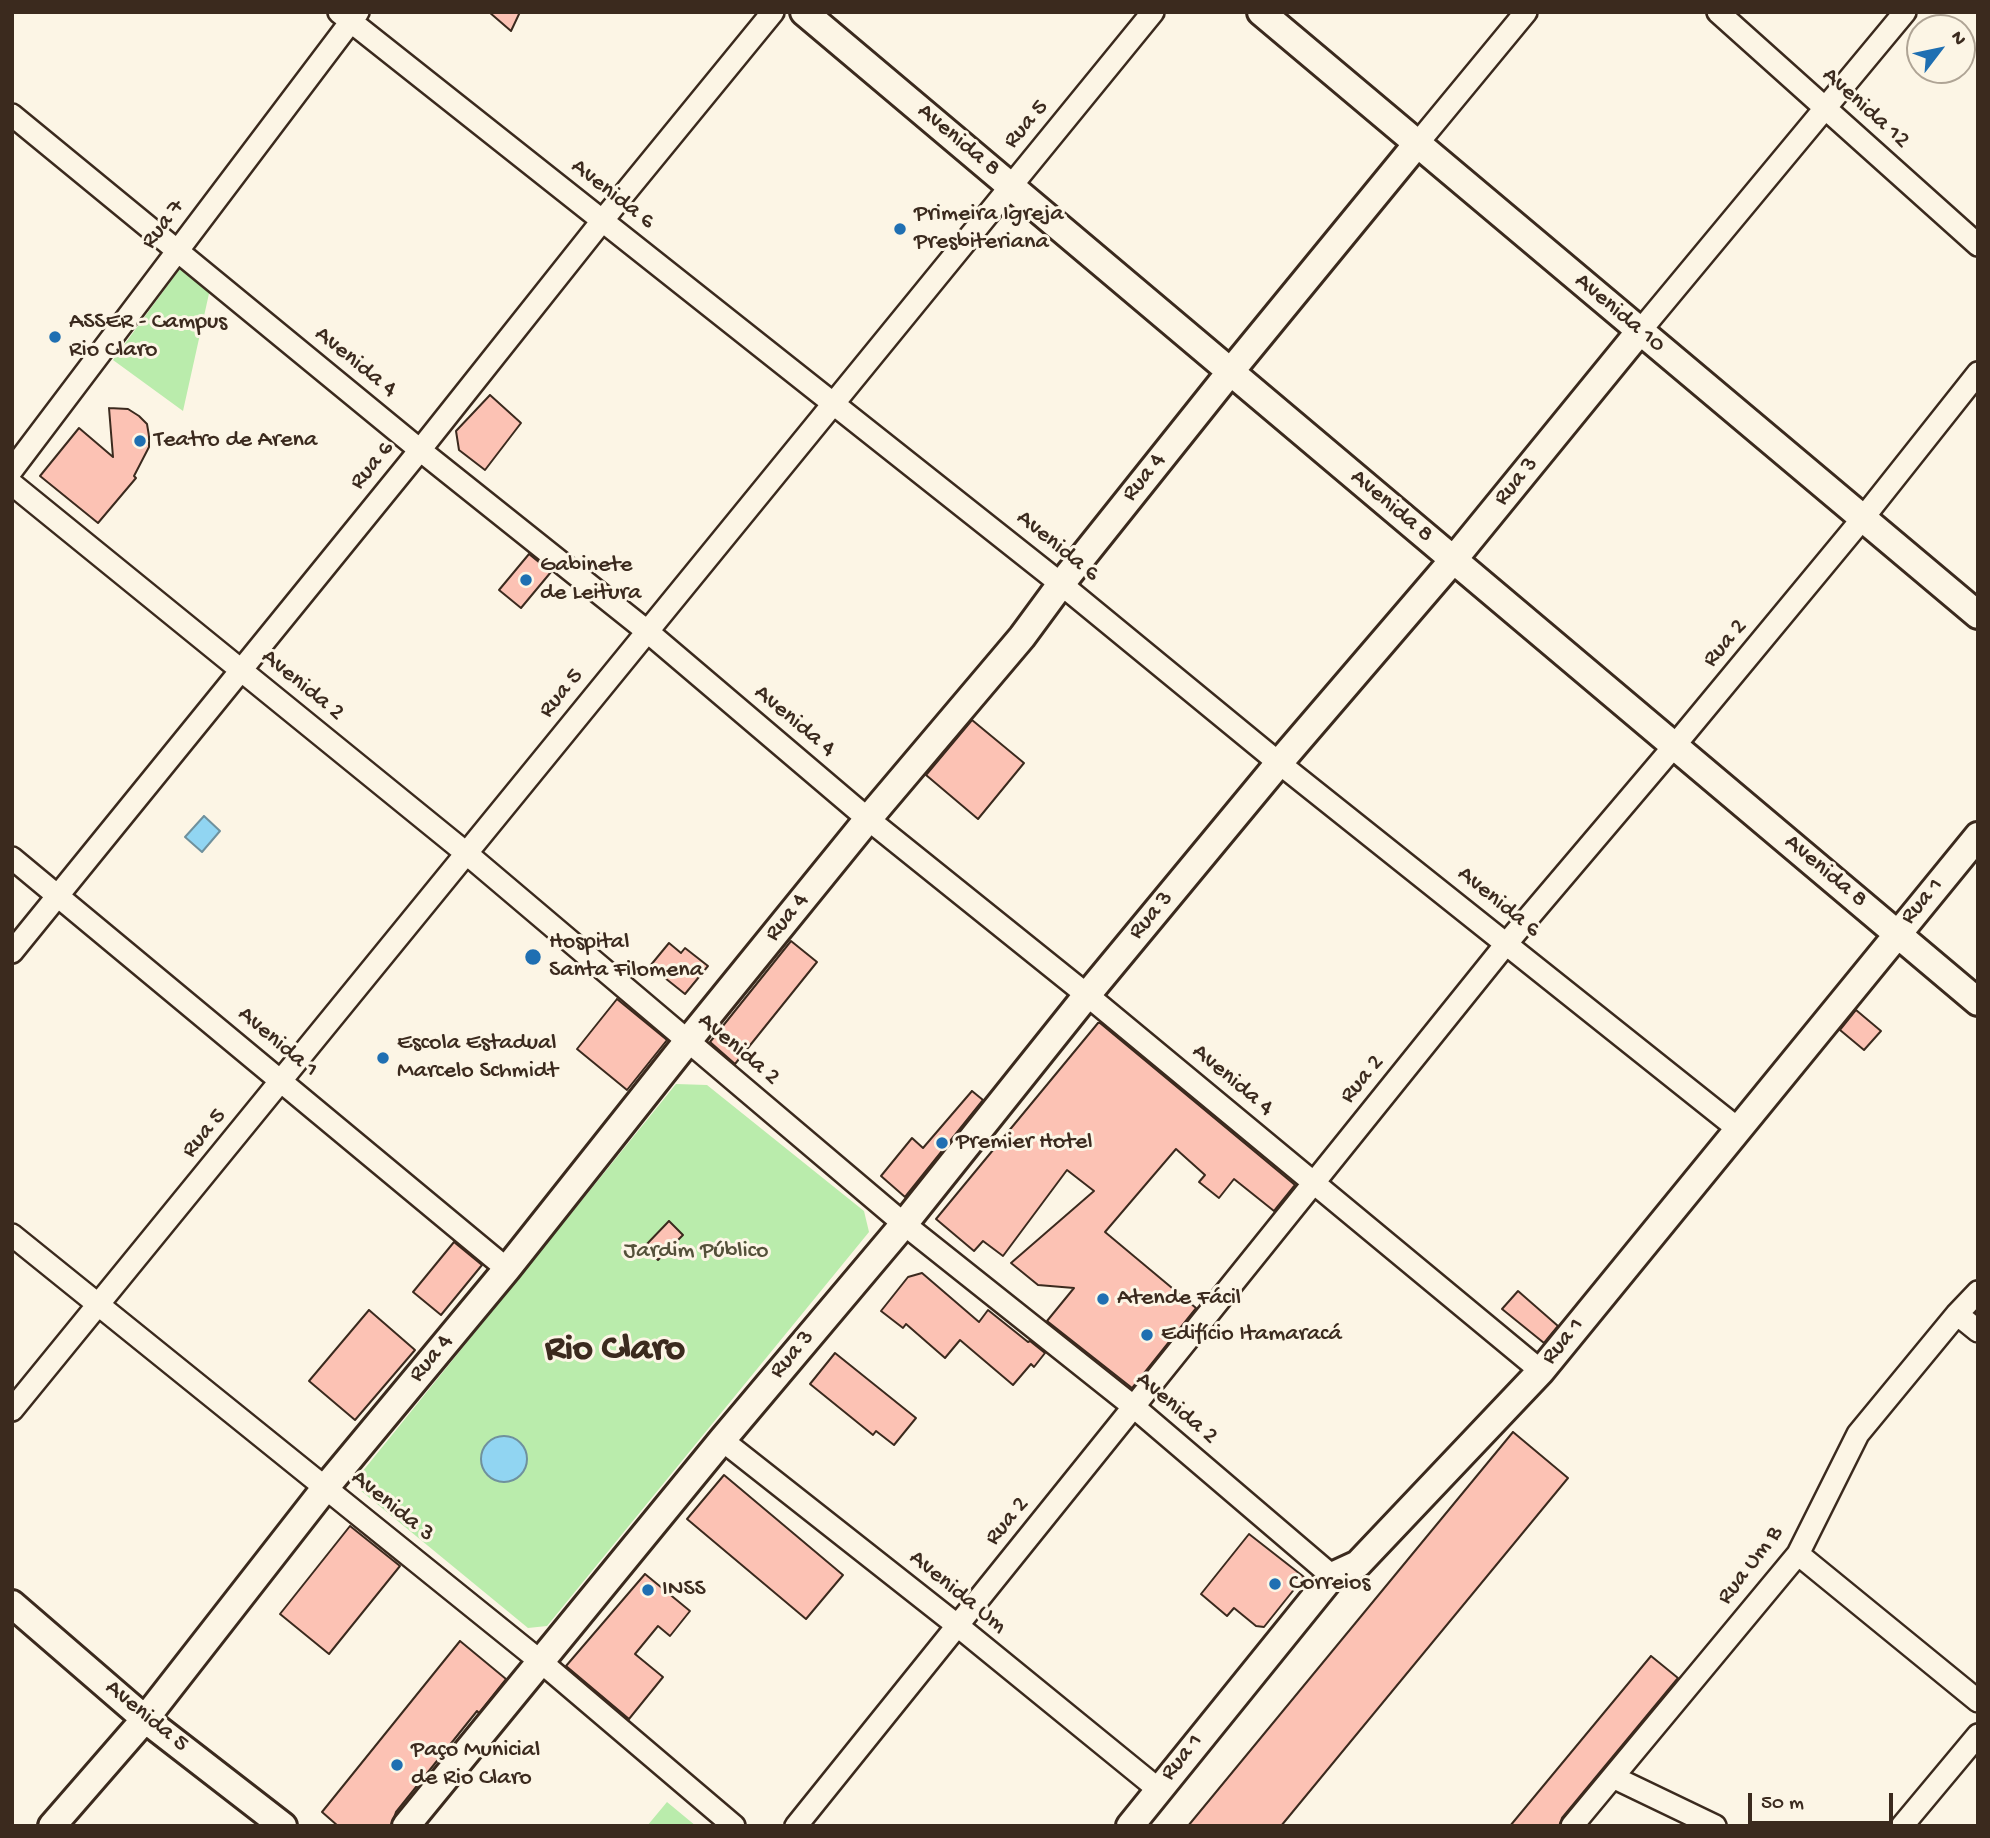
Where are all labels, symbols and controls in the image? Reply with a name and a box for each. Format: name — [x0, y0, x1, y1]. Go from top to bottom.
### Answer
north arrow — [1906, 14, 1976, 84]
text: N — [1944, 27, 1971, 50]
street label: Avenida 12 — [1815, 62, 1915, 156]
street label: Rua 5 — [998, 94, 1056, 156]
street label: Avenida 8 — [910, 98, 1006, 184]
street label: Avenida 6 — [564, 153, 660, 237]
street label: Rua 7 — [136, 194, 192, 256]
place label: Primeira Igreja Presbiteriana — [914, 201, 1064, 257]
marker: Primeira Igreja Presbiteriana — [892, 221, 908, 237]
street label: Avenida 10 — [1568, 268, 1670, 360]
place label: ASSER - Campus Rio Claro — [69, 309, 227, 365]
street label: Avenida 4 — [308, 321, 402, 405]
marker: ASSER - Campus Rio Claro — [47, 329, 63, 345]
place label: Teatro de Arena — [154, 427, 317, 455]
marker: Teatro de Arena — [132, 433, 148, 449]
street label: Rua 6 — [345, 436, 401, 496]
street label: Rua 4 — [1117, 448, 1173, 508]
street label: Rua 3 — [1488, 451, 1546, 513]
street label: Avenida 8 — [1343, 464, 1439, 550]
street label: Avenida 6 — [1009, 505, 1105, 589]
place label: Gabinete de Leitura — [540, 552, 641, 608]
marker: Gabinete de Leitura — [518, 572, 534, 588]
street label: Rua 2 — [1697, 614, 1755, 674]
street label: Avenida 2 — [255, 644, 349, 728]
street label: Rua 5 — [533, 663, 591, 725]
street label: Avenida 4 — [747, 679, 841, 765]
street label: Avenida 8 — [1777, 829, 1873, 915]
street label: Avenida 6 — [1450, 861, 1546, 945]
street label: Rua 1 — [1895, 873, 1951, 931]
street label: Rua 3 — [1123, 886, 1181, 946]
street label: Rua 4 — [760, 888, 816, 948]
place label: Hospital Santa Filomena — [549, 929, 703, 985]
marker: Hospital Santa Filomena — [523, 947, 543, 967]
street label: Avenida 1 — [231, 1001, 323, 1085]
street label: Avenida 2 — [691, 1007, 785, 1093]
place label: Escola Estadual Marcelo Schmidt — [397, 1030, 558, 1086]
street label: Avenida 4 — [1185, 1038, 1279, 1124]
marker: Escola Estadual Marcelo Schmidt — [375, 1050, 391, 1066]
street label: Rua 2 — [1335, 1050, 1391, 1110]
street label: Rua 5 — [176, 1103, 234, 1165]
place label: Premier Hotel — [956, 1129, 1093, 1157]
marker: Premier Hotel — [934, 1135, 950, 1151]
park label: Jardim Público — [624, 1238, 768, 1266]
place label: Atende Fácil — [1117, 1285, 1241, 1313]
marker: Atende Fácil — [1095, 1291, 1111, 1307]
street label: Rua 1 — [1536, 1313, 1592, 1371]
place label: Edifício Itamaracá — [1161, 1321, 1342, 1349]
street label: Rua 3 — [764, 1325, 822, 1385]
marker: Edifício Itamaracá — [1139, 1327, 1155, 1343]
district label: Rio Claro — [545, 1328, 685, 1374]
street label: Rua 4 — [404, 1329, 460, 1389]
street label: Avenida 2 — [1129, 1366, 1223, 1452]
street label: Avenida 3 — [344, 1465, 440, 1549]
street label: Rua 2 — [980, 1492, 1036, 1552]
street label: Rua Um B — [1712, 1521, 1790, 1611]
street label: Avenida Um — [902, 1545, 1012, 1641]
place label: Correios — [1289, 1570, 1370, 1598]
place label: INSS — [662, 1576, 706, 1604]
marker: Correios — [1267, 1576, 1283, 1592]
marker: INSS — [640, 1582, 656, 1598]
street label: Avenida 5 — [98, 1675, 194, 1759]
street label: Rua 1 — [1155, 1729, 1211, 1787]
place label: Paço Municial de Rio Claro — [411, 1737, 540, 1793]
marker: Paço Municial de Rio Claro — [389, 1757, 405, 1773]
scale bar — [1752, 1778, 1897, 1822]
text: 50 m — [1761, 1792, 1804, 1817]

